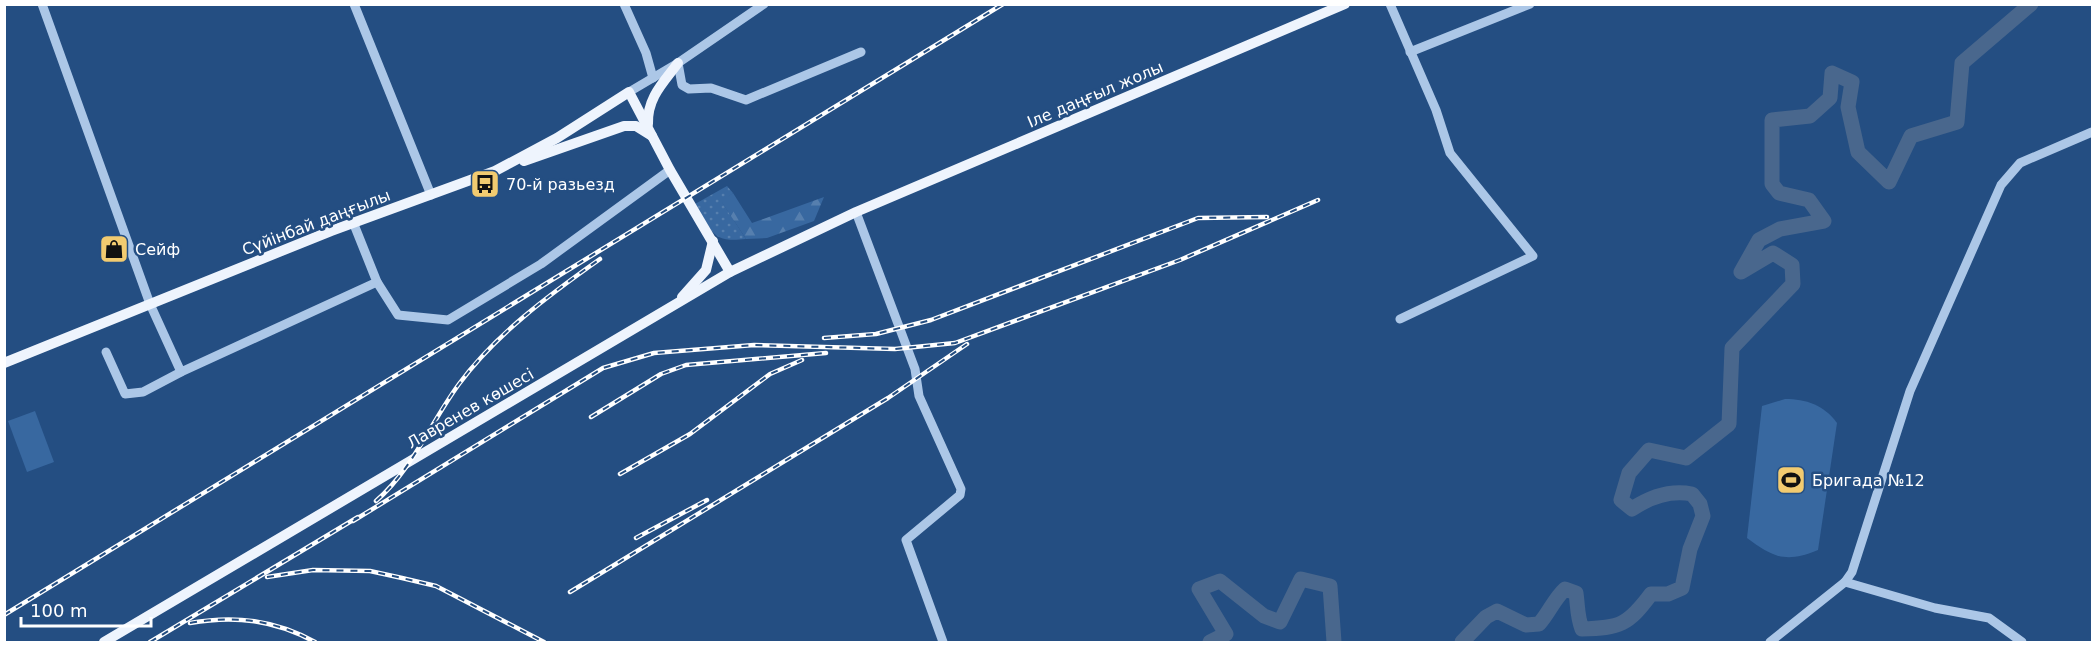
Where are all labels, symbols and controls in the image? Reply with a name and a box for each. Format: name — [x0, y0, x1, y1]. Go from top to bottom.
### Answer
street label: Іле даңғыл жолы — [1024, 57, 1166, 132]
bus stop icon: 70-й разьезд — [469, 168, 501, 200]
place label: 70-й разьезд — [506, 175, 615, 194]
street label: Сүйінбай даңғылы — [239, 185, 393, 260]
shop icon: Сейф — [98, 233, 130, 265]
place label: Сейф — [135, 240, 180, 259]
street label: Лавренев көшесі — [403, 364, 537, 452]
sports icon: Бригада №12 — [1775, 464, 1807, 496]
place label: Бригада №12 — [1812, 471, 1925, 490]
scale bar — [21, 590, 152, 628]
text: 100 m — [30, 600, 88, 621]

